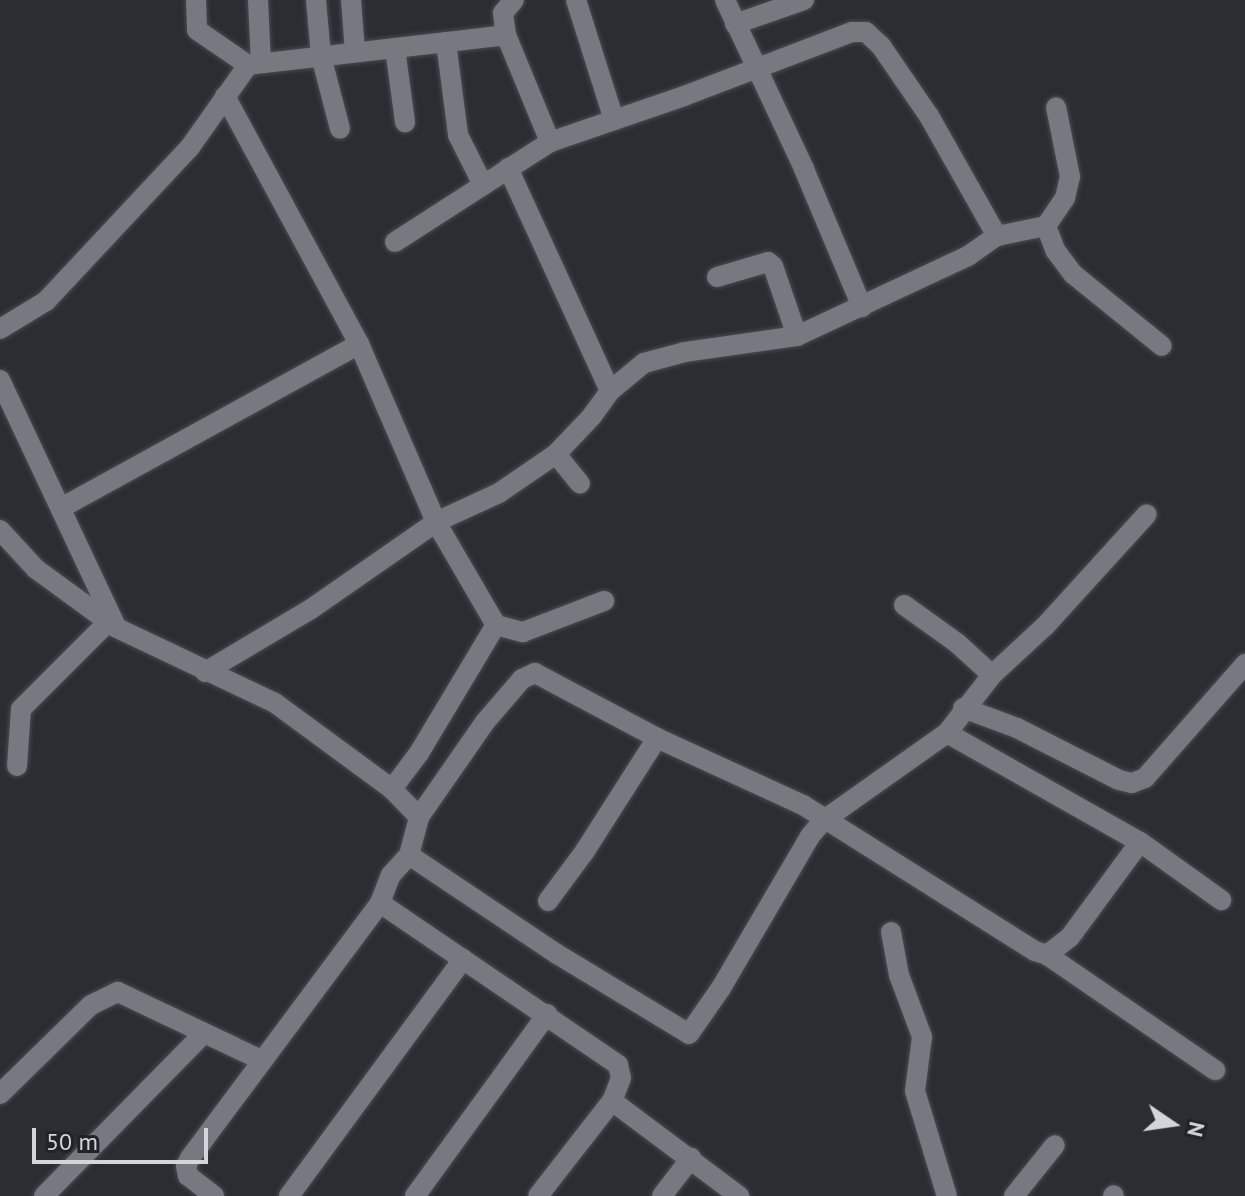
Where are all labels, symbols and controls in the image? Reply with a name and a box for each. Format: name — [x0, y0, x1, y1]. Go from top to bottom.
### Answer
north arrow — [1133, 1084, 1213, 1164]
scale bar — [36, 1112, 212, 1162]
text: N — [1181, 1119, 1212, 1140]
text: 50 m — [46, 1126, 98, 1157]

